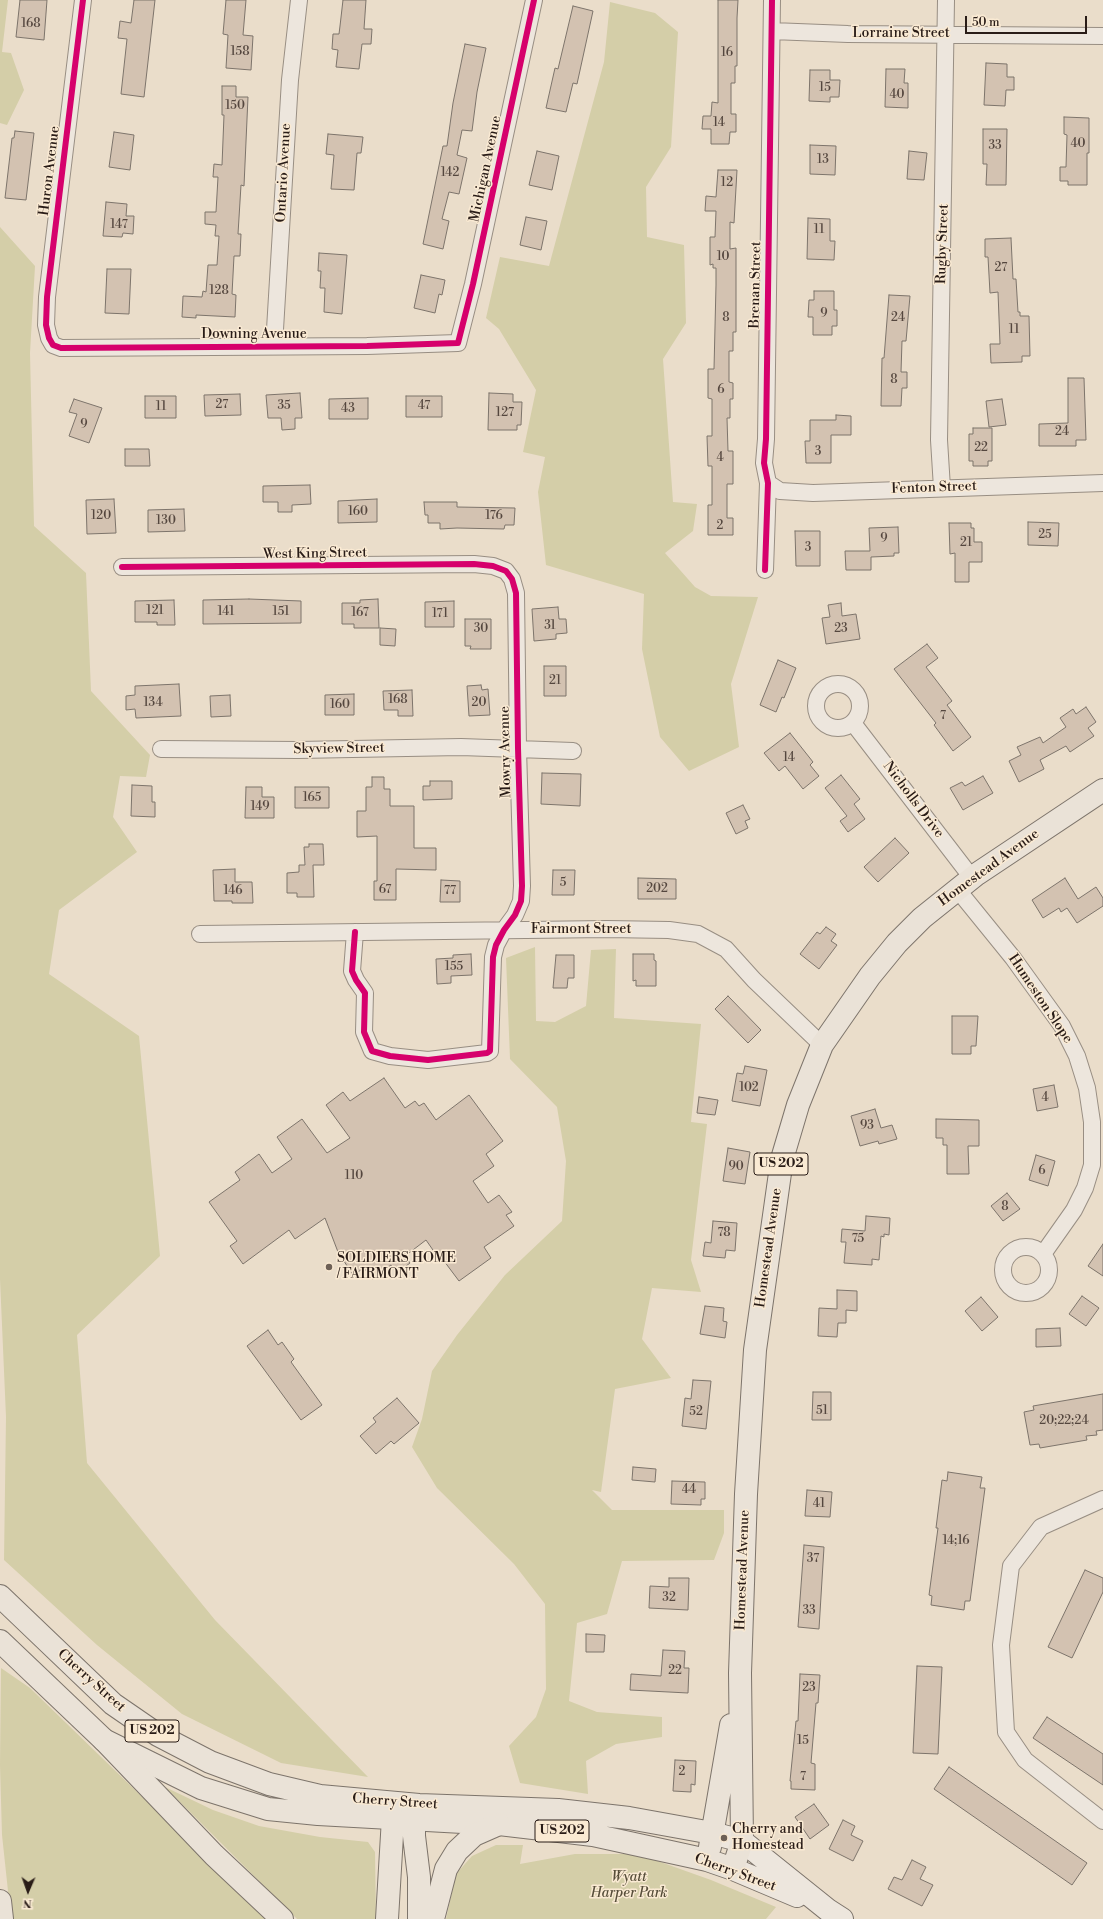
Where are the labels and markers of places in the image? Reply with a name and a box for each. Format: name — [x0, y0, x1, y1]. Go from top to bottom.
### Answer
place label: SOLDIERS HOME / FAIRMONT — [337, 1251, 456, 1284]
marker: SOLDIERS HOME / FAIRMONT — [324, 1262, 334, 1272]
place label: Cherry and Homestead — [732, 1822, 804, 1854]
marker: Cherry and Homestead — [719, 1833, 729, 1843]

